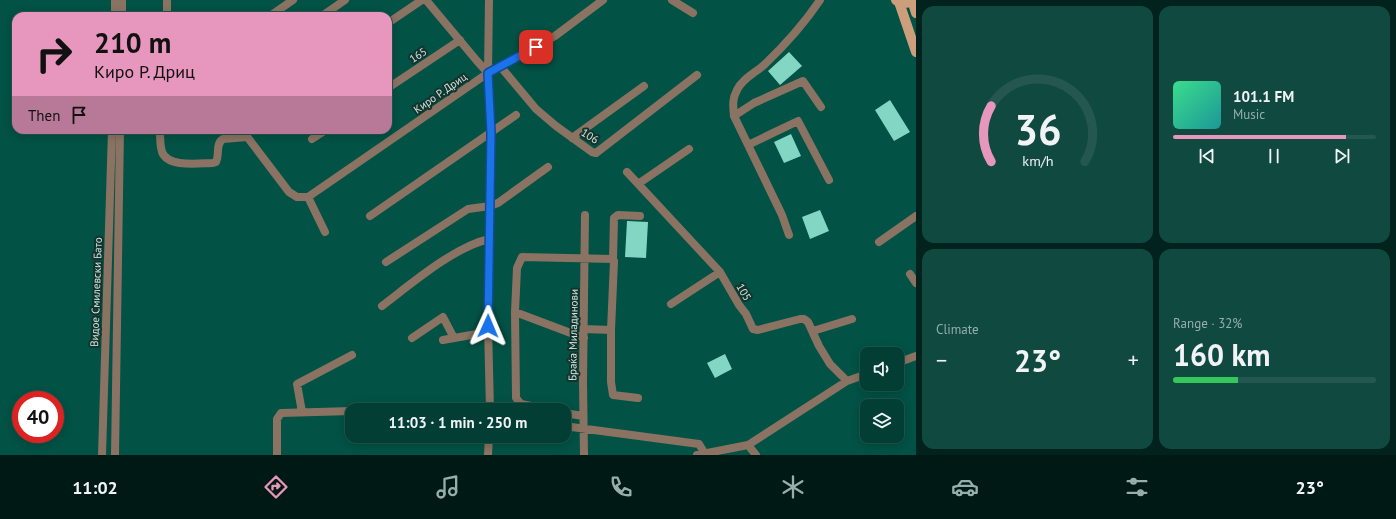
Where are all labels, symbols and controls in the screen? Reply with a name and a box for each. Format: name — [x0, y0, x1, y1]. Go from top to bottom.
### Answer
text: 210 m — [94, 24, 171, 61]
icon: right — [28, 28, 80, 80]
pin — [519, 30, 553, 64]
icon: arrive — [525, 36, 547, 58]
street label: 165 — [407, 44, 429, 66]
text: Киро Р. Дриц — [94, 60, 195, 83]
street label: Киро Р. Дриц — [411, 70, 469, 116]
text: 101.1 FM — [1233, 87, 1294, 106]
text: 36 — [1014, 103, 1061, 156]
icon: arrive — [68, 104, 90, 126]
text: Then — [28, 106, 60, 125]
text: Music — [1233, 106, 1265, 123]
street label: 106 — [579, 125, 601, 147]
icon: previous — [1196, 145, 1218, 167]
icon: pause — [1263, 145, 1285, 167]
icon: next — [1331, 145, 1353, 167]
text: km/h — [1022, 151, 1053, 170]
street label: Видое Смилевски Бато — [87, 237, 105, 347]
street label: 105 — [733, 281, 755, 303]
street label: Браќа Миладинови — [565, 289, 581, 381]
position arrow — [467, 305, 509, 347]
text: Range · 32% — [1173, 315, 1242, 332]
text: Climate — [936, 321, 979, 338]
text: 160 km — [1173, 335, 1271, 374]
text: 23° — [1014, 341, 1061, 380]
text: − — [936, 346, 947, 374]
text: + — [1128, 346, 1139, 374]
map controls — [860, 347, 904, 443]
button: sound — [860, 347, 904, 391]
speed limit sign: 40 — [12, 391, 64, 443]
button: layers — [860, 399, 904, 443]
text: 11:03 · 1 min · 250 m — [389, 413, 527, 432]
icon: directions — [262, 473, 290, 501]
icon: music — [434, 473, 462, 501]
icon: phone — [607, 473, 635, 501]
icon: climate — [779, 473, 807, 501]
icon: car — [951, 473, 979, 501]
icon: filters — [1123, 473, 1151, 501]
text: 11:02 — [72, 476, 118, 499]
text: 23° — [1296, 476, 1324, 499]

